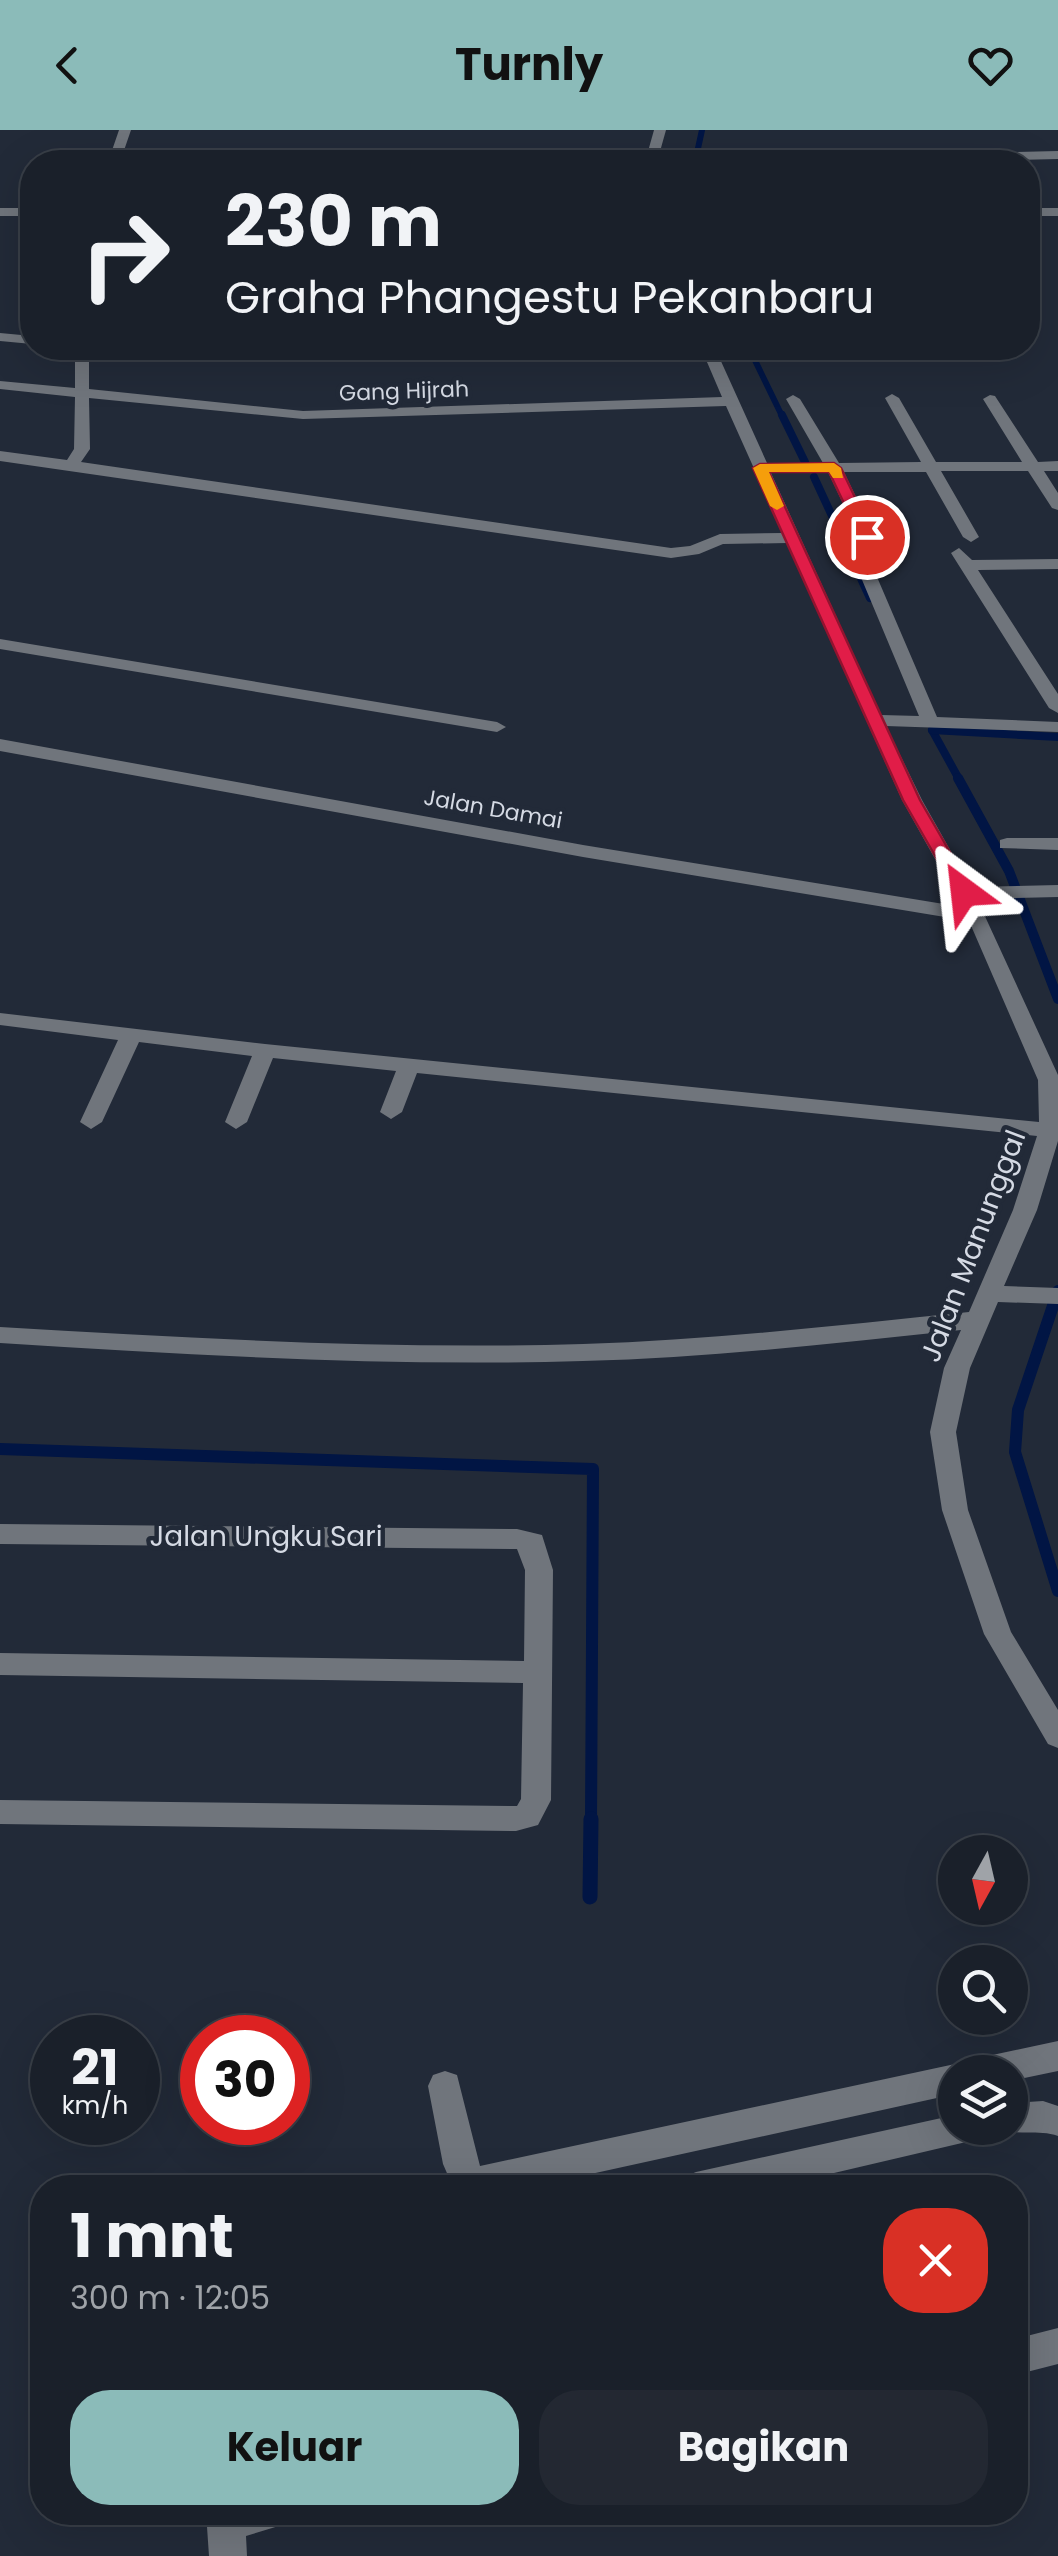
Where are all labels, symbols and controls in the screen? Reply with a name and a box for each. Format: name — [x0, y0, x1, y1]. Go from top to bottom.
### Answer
text: Turnly — [455, 33, 603, 96]
icon: back — [40, 38, 95, 93]
icon: heart — [963, 38, 1018, 93]
text: 230 m — [225, 172, 442, 271]
icon: right — [60, 190, 190, 320]
text: Graha Phangestu Pekanbaru — [225, 266, 874, 329]
street label: Gang Hijrah — [338, 373, 470, 409]
pin — [825, 495, 910, 580]
icon: arrive — [840, 510, 895, 565]
street label: Jalan Damai — [421, 782, 565, 836]
position arrow — [912, 840, 1016, 944]
street label: Jalan Manunggal — [911, 1124, 1035, 1368]
street label: Jalan Ungku Sari — [149, 1517, 383, 1556]
north arrow — [938, 1835, 1028, 1925]
map controls — [938, 1835, 1028, 2145]
button: search — [938, 1945, 1028, 2035]
speed limit sign: 30 — [180, 2015, 310, 2145]
text: 21 — [71, 2032, 119, 2103]
button: layers — [938, 2055, 1028, 2145]
text: km/h — [62, 2088, 128, 2123]
text: 1 mnt — [70, 2194, 234, 2278]
button: close — [883, 2208, 988, 2313]
text: 300 m · 12:05 — [70, 2275, 270, 2320]
button: Keluar — [70, 2390, 519, 2505]
button: Bagikan — [539, 2390, 988, 2505]

